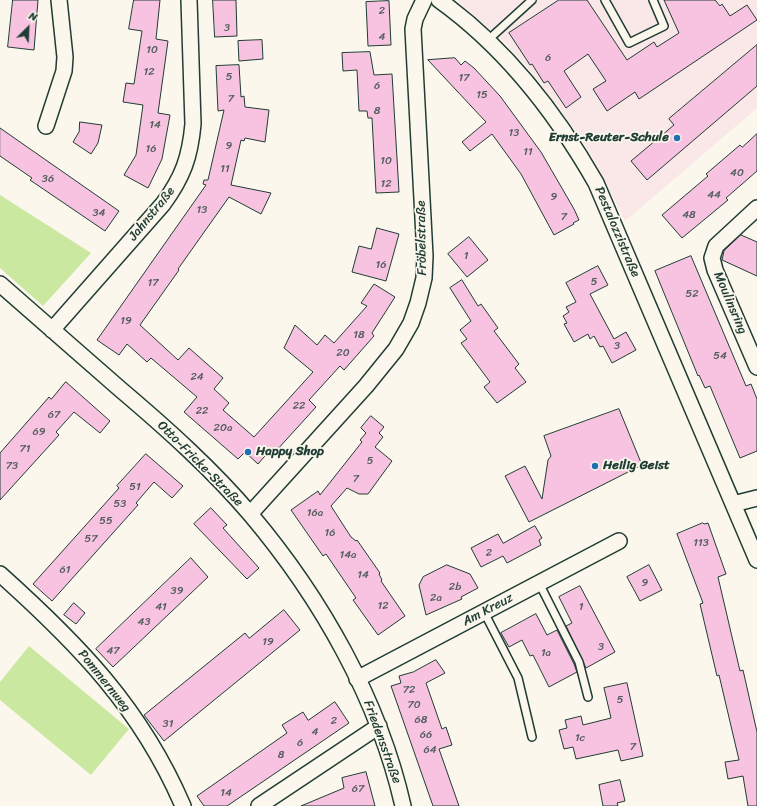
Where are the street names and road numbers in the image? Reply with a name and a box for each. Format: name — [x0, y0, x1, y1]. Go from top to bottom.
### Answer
street label: Jahnstraße — [126, 184, 178, 244]
street label: Pestalozzistraße — [591, 184, 643, 280]
street label: Fröbelstraße — [414, 200, 430, 276]
street label: Moulinsring — [710, 269, 750, 337]
street label: Otto-Fricke-Straße — [154, 418, 246, 510]
street label: Am Kreuz — [460, 590, 516, 630]
street label: Pommernweg — [74, 647, 134, 715]
street label: Friedensstraße — [360, 698, 404, 786]

